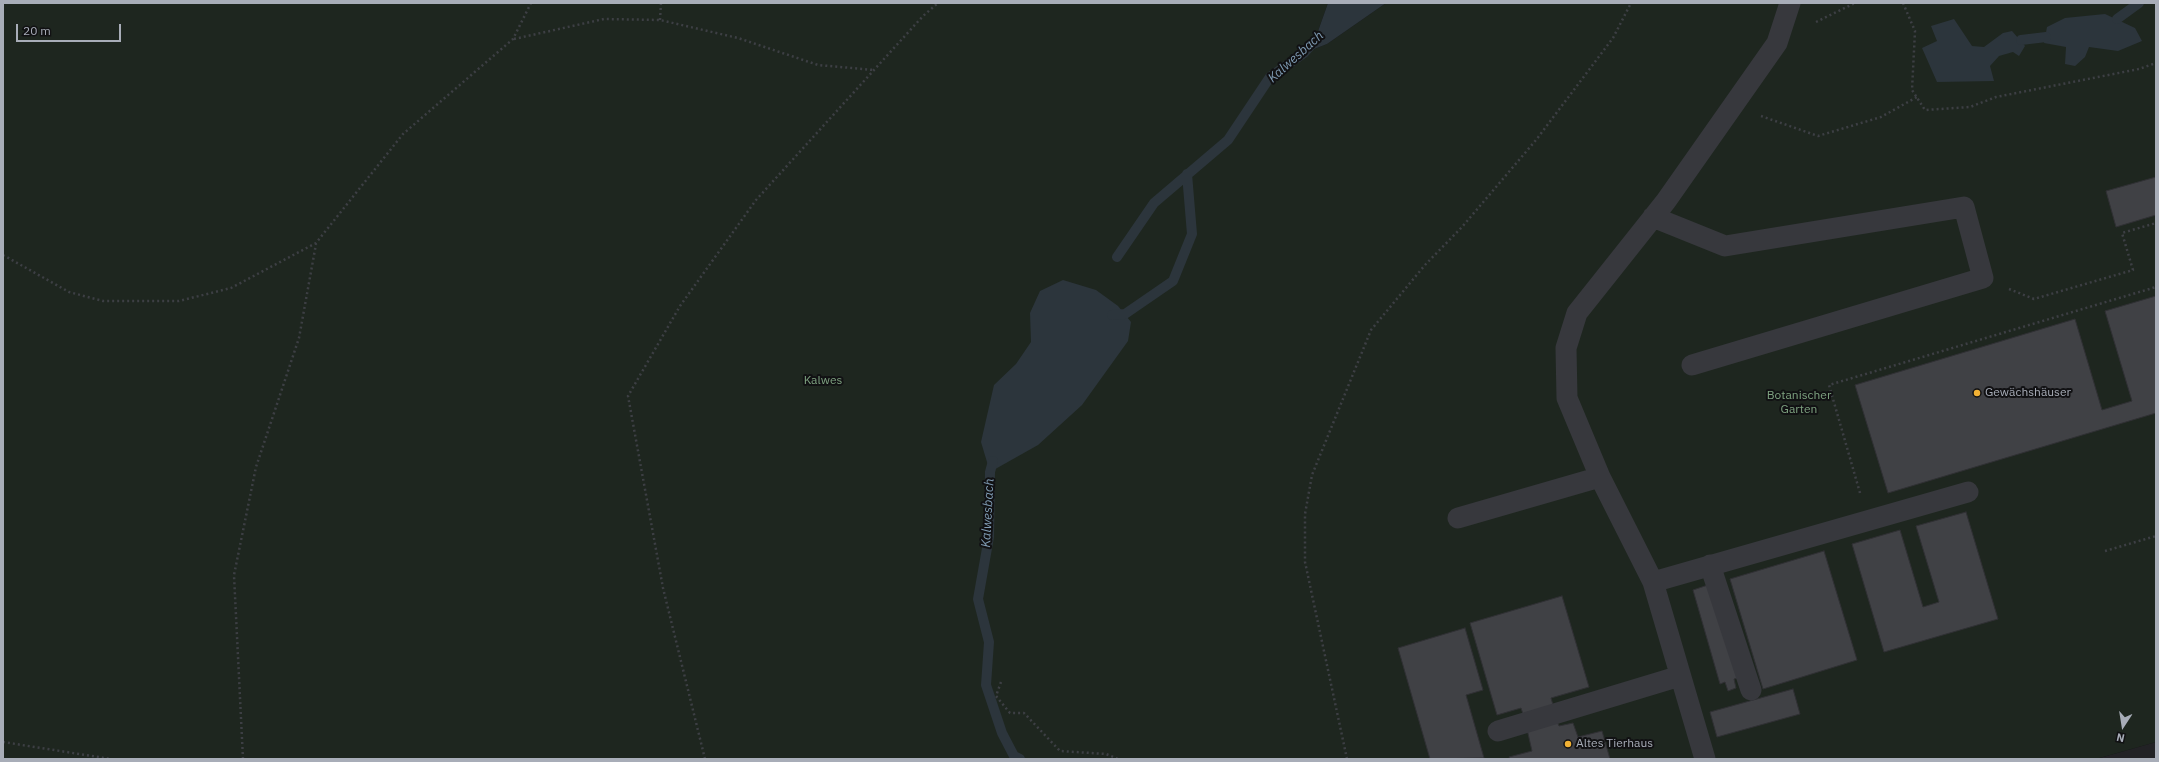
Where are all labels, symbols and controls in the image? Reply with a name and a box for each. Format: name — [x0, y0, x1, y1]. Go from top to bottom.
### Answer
scale bar — [18, 16, 123, 42]
text: 20 m — [23, 23, 51, 38]
water label: Kalwesbach — [1265, 28, 1327, 86]
park label: Kalwes — [804, 374, 842, 388]
place label: Gewächshäuser — [1985, 386, 2071, 400]
marker: Gewächshäuser — [1972, 388, 1982, 398]
park label: Botanischer Garten — [1767, 389, 1831, 417]
water label: Kalwesbach — [978, 478, 998, 548]
north arrow — [2103, 706, 2143, 746]
text: N — [2115, 730, 2126, 745]
place label: Altes Tierhaus — [1576, 737, 1653, 751]
marker: Altes Tierhaus — [1563, 739, 1573, 749]

